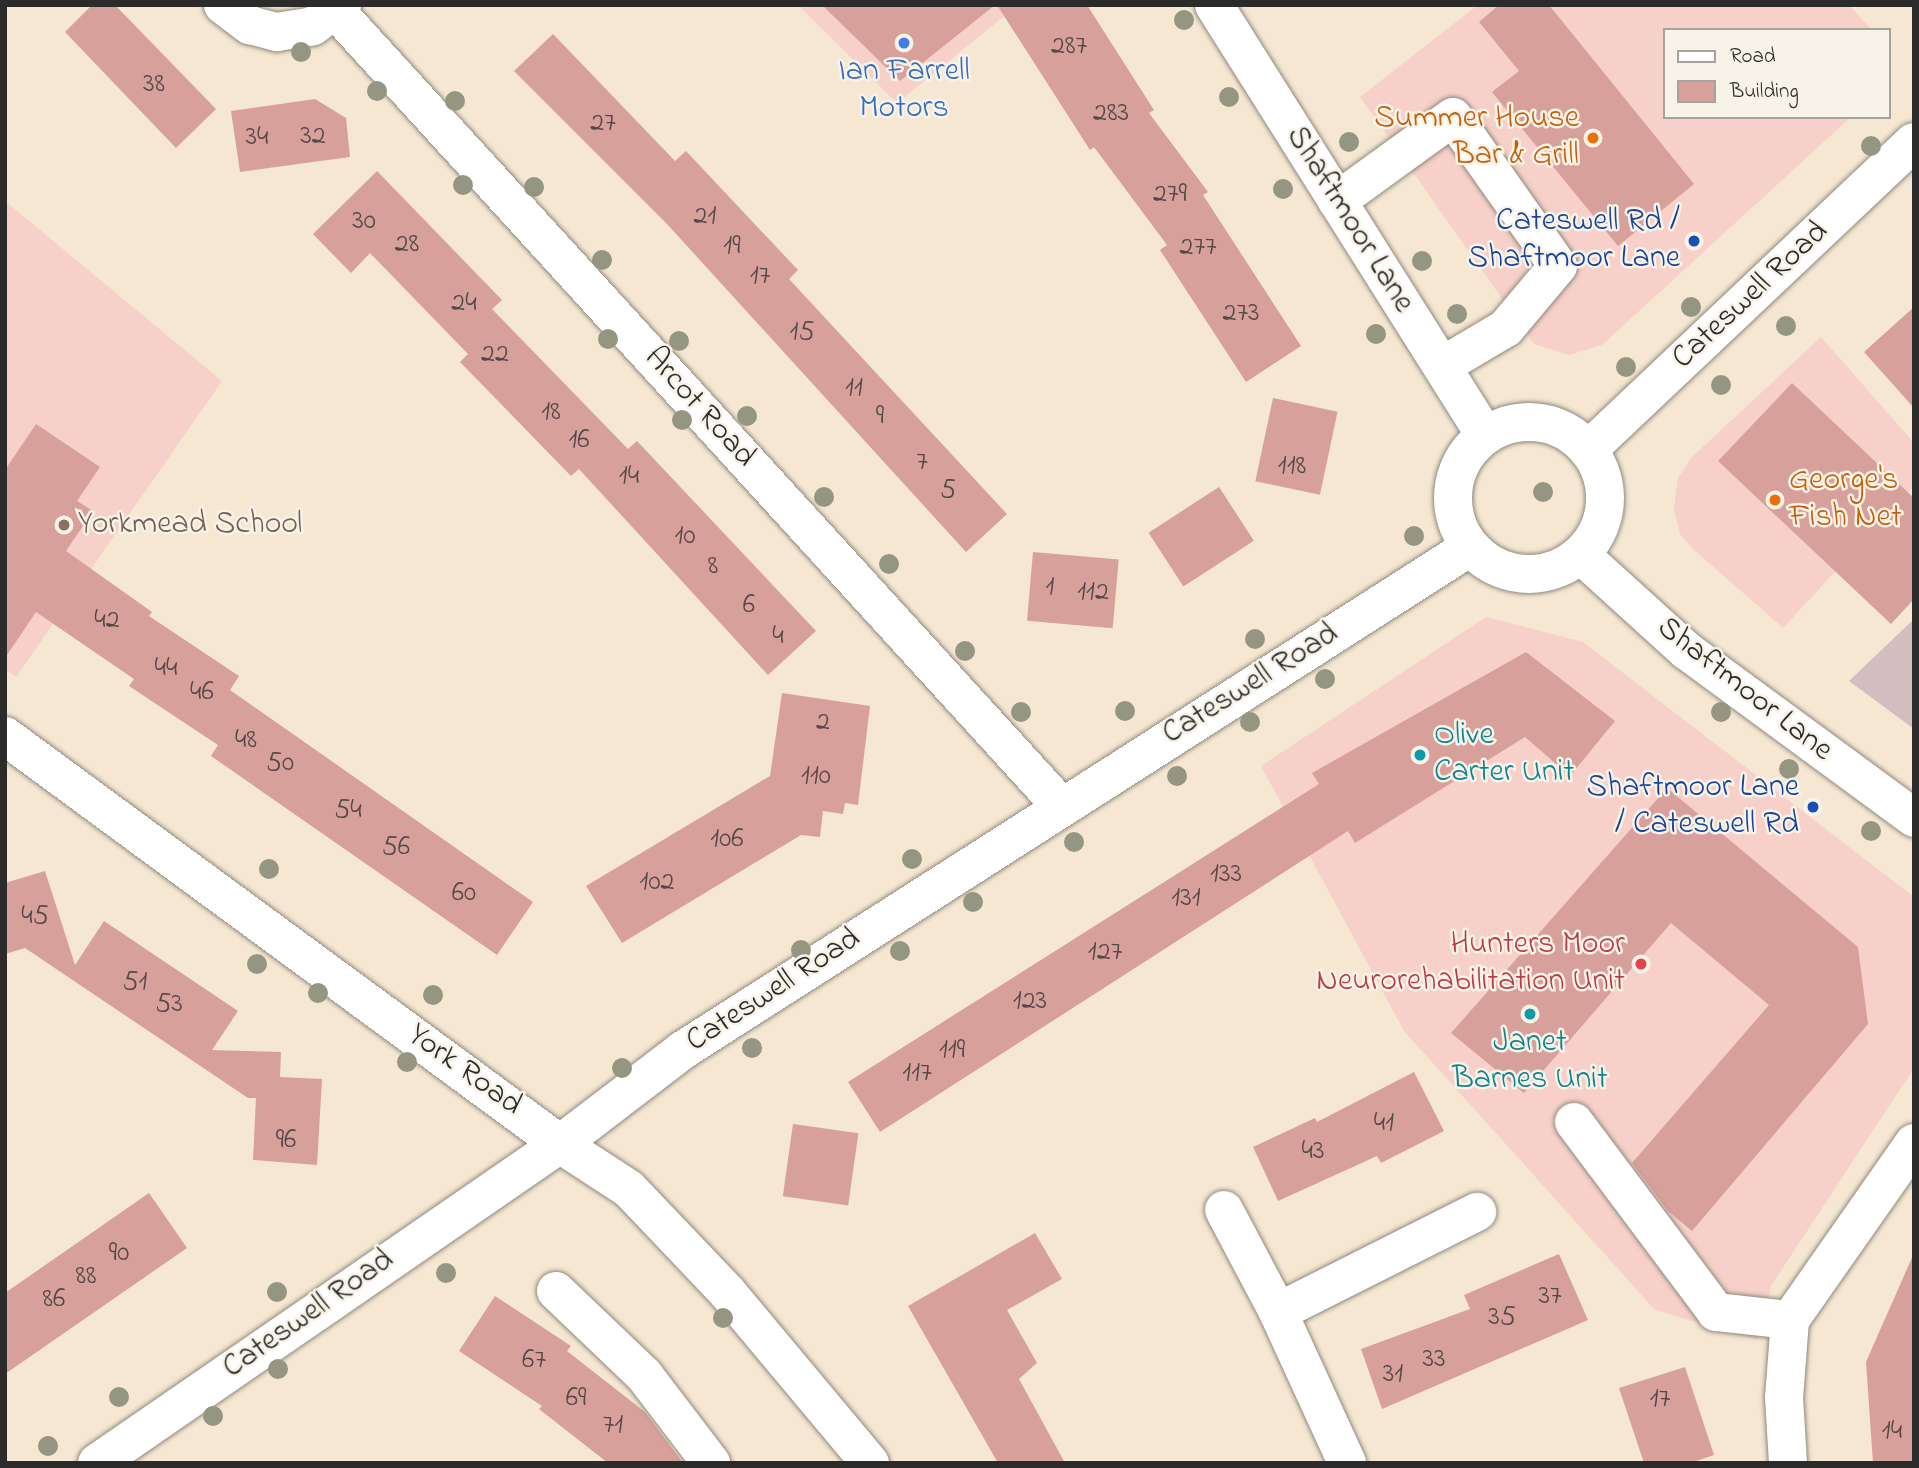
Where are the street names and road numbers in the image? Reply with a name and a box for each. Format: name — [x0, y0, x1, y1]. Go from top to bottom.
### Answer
street label: Shaftmoor Lane — [1276, 120, 1422, 320]
street label: Cateswell Road — [1665, 214, 1837, 378]
street label: Arcot Road — [635, 340, 763, 476]
street label: Shaftmoor Lane — [1648, 609, 1840, 771]
street label: Cateswell Road — [1156, 616, 1346, 754]
street label: Cateswell Road — [680, 920, 868, 1062]
street label: York Road — [399, 1017, 529, 1125]
street label: Cateswell Road — [216, 1242, 402, 1388]

